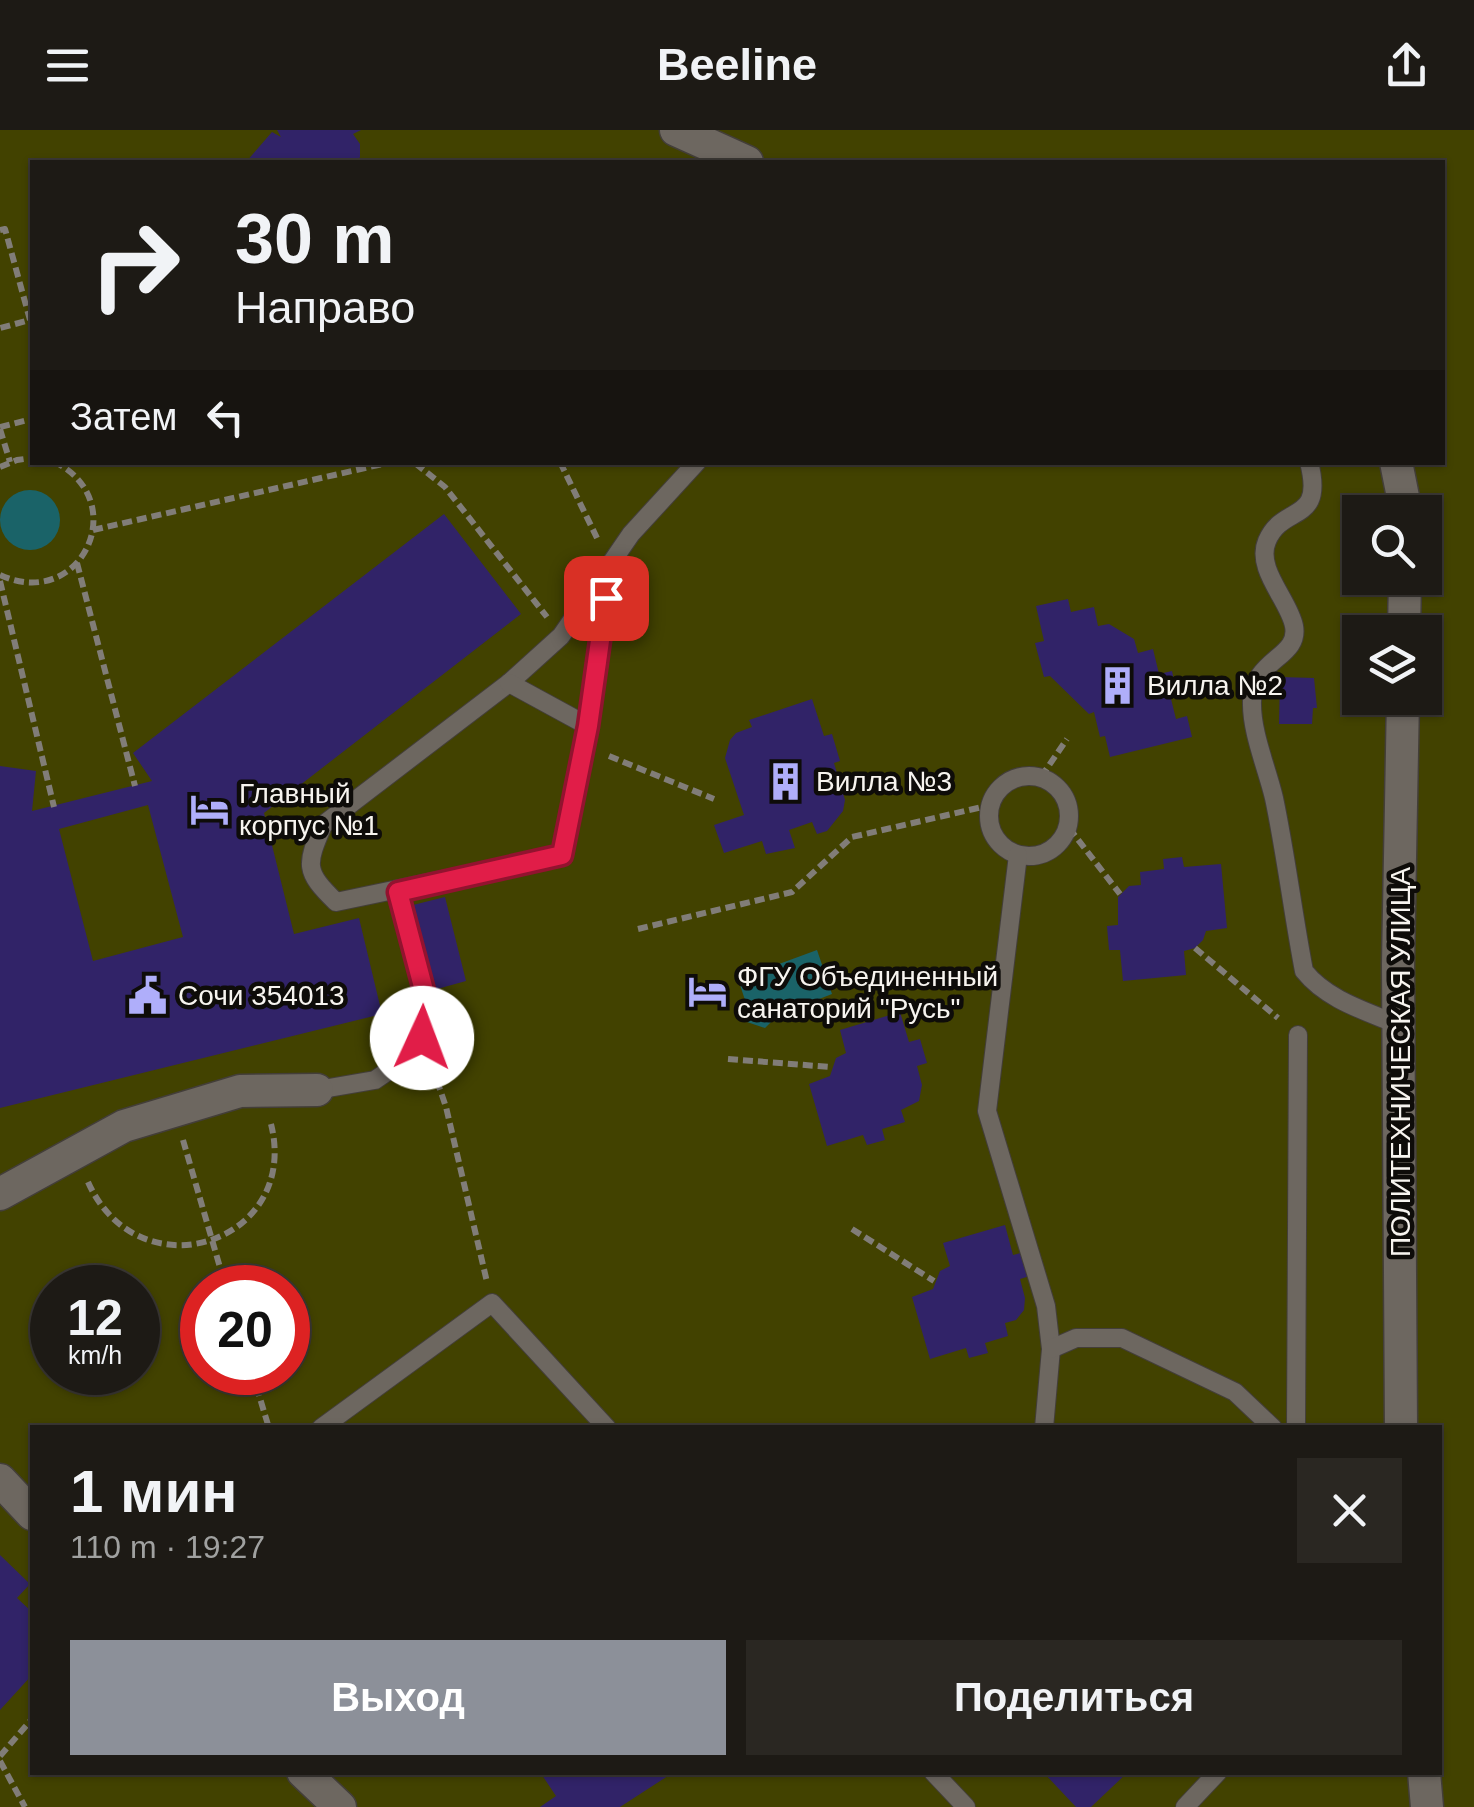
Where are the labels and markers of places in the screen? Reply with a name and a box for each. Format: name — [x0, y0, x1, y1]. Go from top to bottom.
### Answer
pin — [564, 556, 649, 641]
building icon: Вилла №2 — [1096, 664, 1138, 706]
place label: Вилла №2 — [1147, 670, 1283, 701]
building icon: Вилла №3 — [765, 760, 807, 802]
place label: Вилла №3 — [816, 766, 952, 797]
place label: Главный корпус №1 — [239, 778, 379, 841]
hotel icon: Главный корпус №1 — [188, 788, 230, 830]
place label: ФГУ Объединенный санаторий "Русь" — [737, 961, 998, 1024]
hotel icon: ФГУ Объединенный санаторий "Русь" — [686, 971, 728, 1013]
public building icon: Сочи 354013 — [127, 974, 169, 1016]
place label: Сочи 354013 — [178, 980, 345, 1011]

